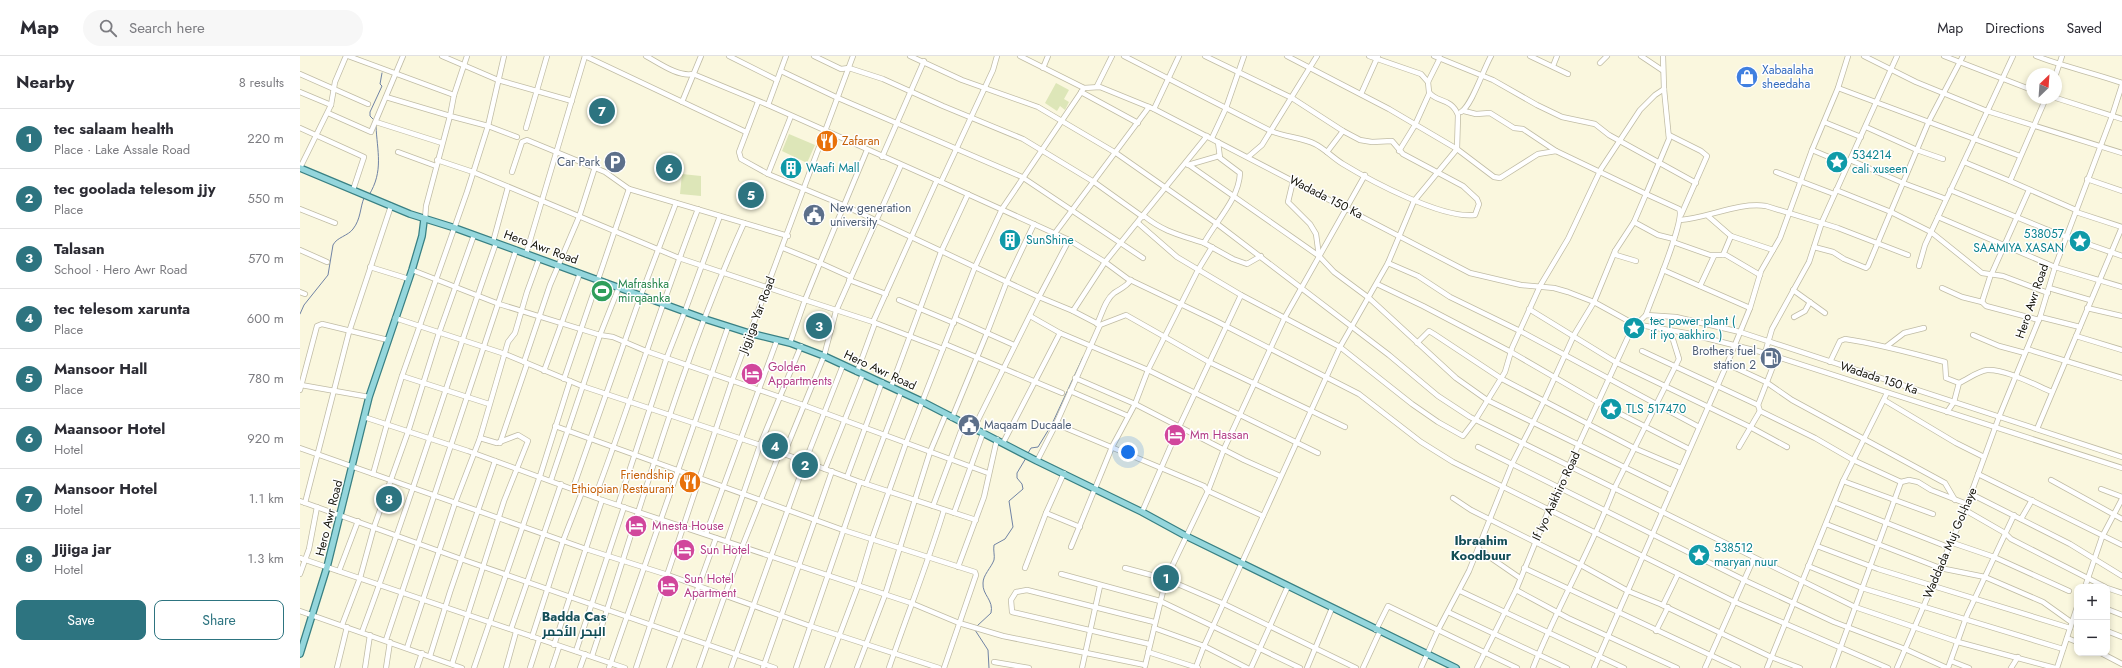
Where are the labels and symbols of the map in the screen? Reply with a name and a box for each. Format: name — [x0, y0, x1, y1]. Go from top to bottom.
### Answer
place label: Xabaalaha sheedaha — [1762, 61, 1814, 93]
shop icon: Xabaalaha sheedaha — [1734, 64, 1760, 90]
north arrow — [2026, 68, 2062, 104]
pin: 7 — [589, 96, 615, 126]
restaurant icon: Zafaran — [814, 128, 840, 154]
place label: Zafaran — [842, 132, 880, 150]
place label: 534214 cali xuseen — [1852, 146, 1908, 178]
parking icon: Car Park — [602, 149, 628, 175]
place icon: 534214 cali xuseen — [1824, 149, 1850, 175]
place label: Car Park — [557, 153, 601, 171]
pin: 6 — [656, 153, 682, 183]
building icon: Waafi Mall — [778, 155, 804, 181]
place label: Waafi Mall — [806, 159, 859, 177]
street label: Wadada 150 Ka — [1286, 171, 1366, 223]
pin: 5 — [738, 180, 764, 210]
place label: New generation university — [830, 199, 911, 231]
public building icon: New generation university — [801, 202, 827, 228]
street label: Hero Awr Road — [501, 225, 581, 269]
place label: 538057 SAAMIYA XASAN — [1973, 225, 2065, 257]
building icon: SunShine — [997, 227, 1023, 253]
place icon: 538057 SAAMIYA XASAN — [2067, 228, 2093, 254]
place label: SunShine — [1026, 231, 1074, 249]
street label: Hero Awr Road — [2011, 261, 2053, 341]
street label: Jigjiga Yar Road — [733, 274, 780, 358]
place label: Mafrashka mirqaanka — [618, 275, 670, 307]
sports icon: Mafrashka mirqaanka — [589, 278, 615, 304]
pin: 3 — [806, 311, 832, 341]
place label: tec power plant ( if iyo aakhiro ) — [1650, 312, 1736, 344]
place icon: tec power plant ( if iyo aakhiro ) — [1621, 315, 1647, 341]
place label: Brothers fuel station 2 — [1692, 342, 1756, 374]
street label: Hero Awr Road — [841, 345, 919, 395]
fuel station icon: Brothers fuel station 2 — [1758, 345, 1784, 371]
street label: Wadada 150 Ka — [1838, 357, 1920, 399]
place label: Golden Appartments — [768, 358, 832, 390]
hotel icon: Golden Appartments — [739, 361, 765, 387]
place icon: TLS 517470 — [1598, 396, 1624, 422]
place label: TLS 517470 — [1626, 400, 1686, 418]
public building icon: Maqaam Ducaale — [956, 412, 982, 438]
place label: Maqaam Ducaale — [984, 416, 1072, 434]
hotel icon: Mm Hassan — [1162, 422, 1188, 448]
place label: Mm Hassan — [1190, 426, 1249, 444]
pin: 4 — [762, 431, 788, 461]
your location — [1118, 442, 1138, 462]
street label: If Iyo Aakhiro Road — [1527, 448, 1585, 544]
pin: 2 — [792, 450, 818, 480]
place label: Friendship Ethiopian Restaurant — [571, 466, 674, 498]
restaurant icon: Friendship Ethiopian Restaurant — [677, 469, 703, 495]
street label: Hero Awr Road — [311, 478, 347, 558]
pin: 8 — [376, 484, 402, 514]
street label: Waddada Muj Gol-haye — [1918, 485, 1982, 601]
hotel icon: Mnesta House — [623, 513, 649, 539]
place label: Mnesta House — [652, 517, 724, 535]
district label: Ibraahim Koodbuur — [1451, 531, 1512, 565]
hotel icon: Sun Hotel — [671, 537, 697, 563]
place label: 538512 maryan nuur — [1714, 539, 1778, 571]
place label: Sun Hotel — [700, 541, 750, 559]
place icon: 538512 maryan nuur — [1686, 542, 1712, 568]
pin: 1 — [1153, 563, 1179, 593]
place label: Sun Hotel Apartment — [684, 570, 736, 602]
hotel icon: Sun Hotel Apartment — [655, 573, 681, 599]
district label: Badda Cas البحر الأحمر — [541, 607, 606, 641]

